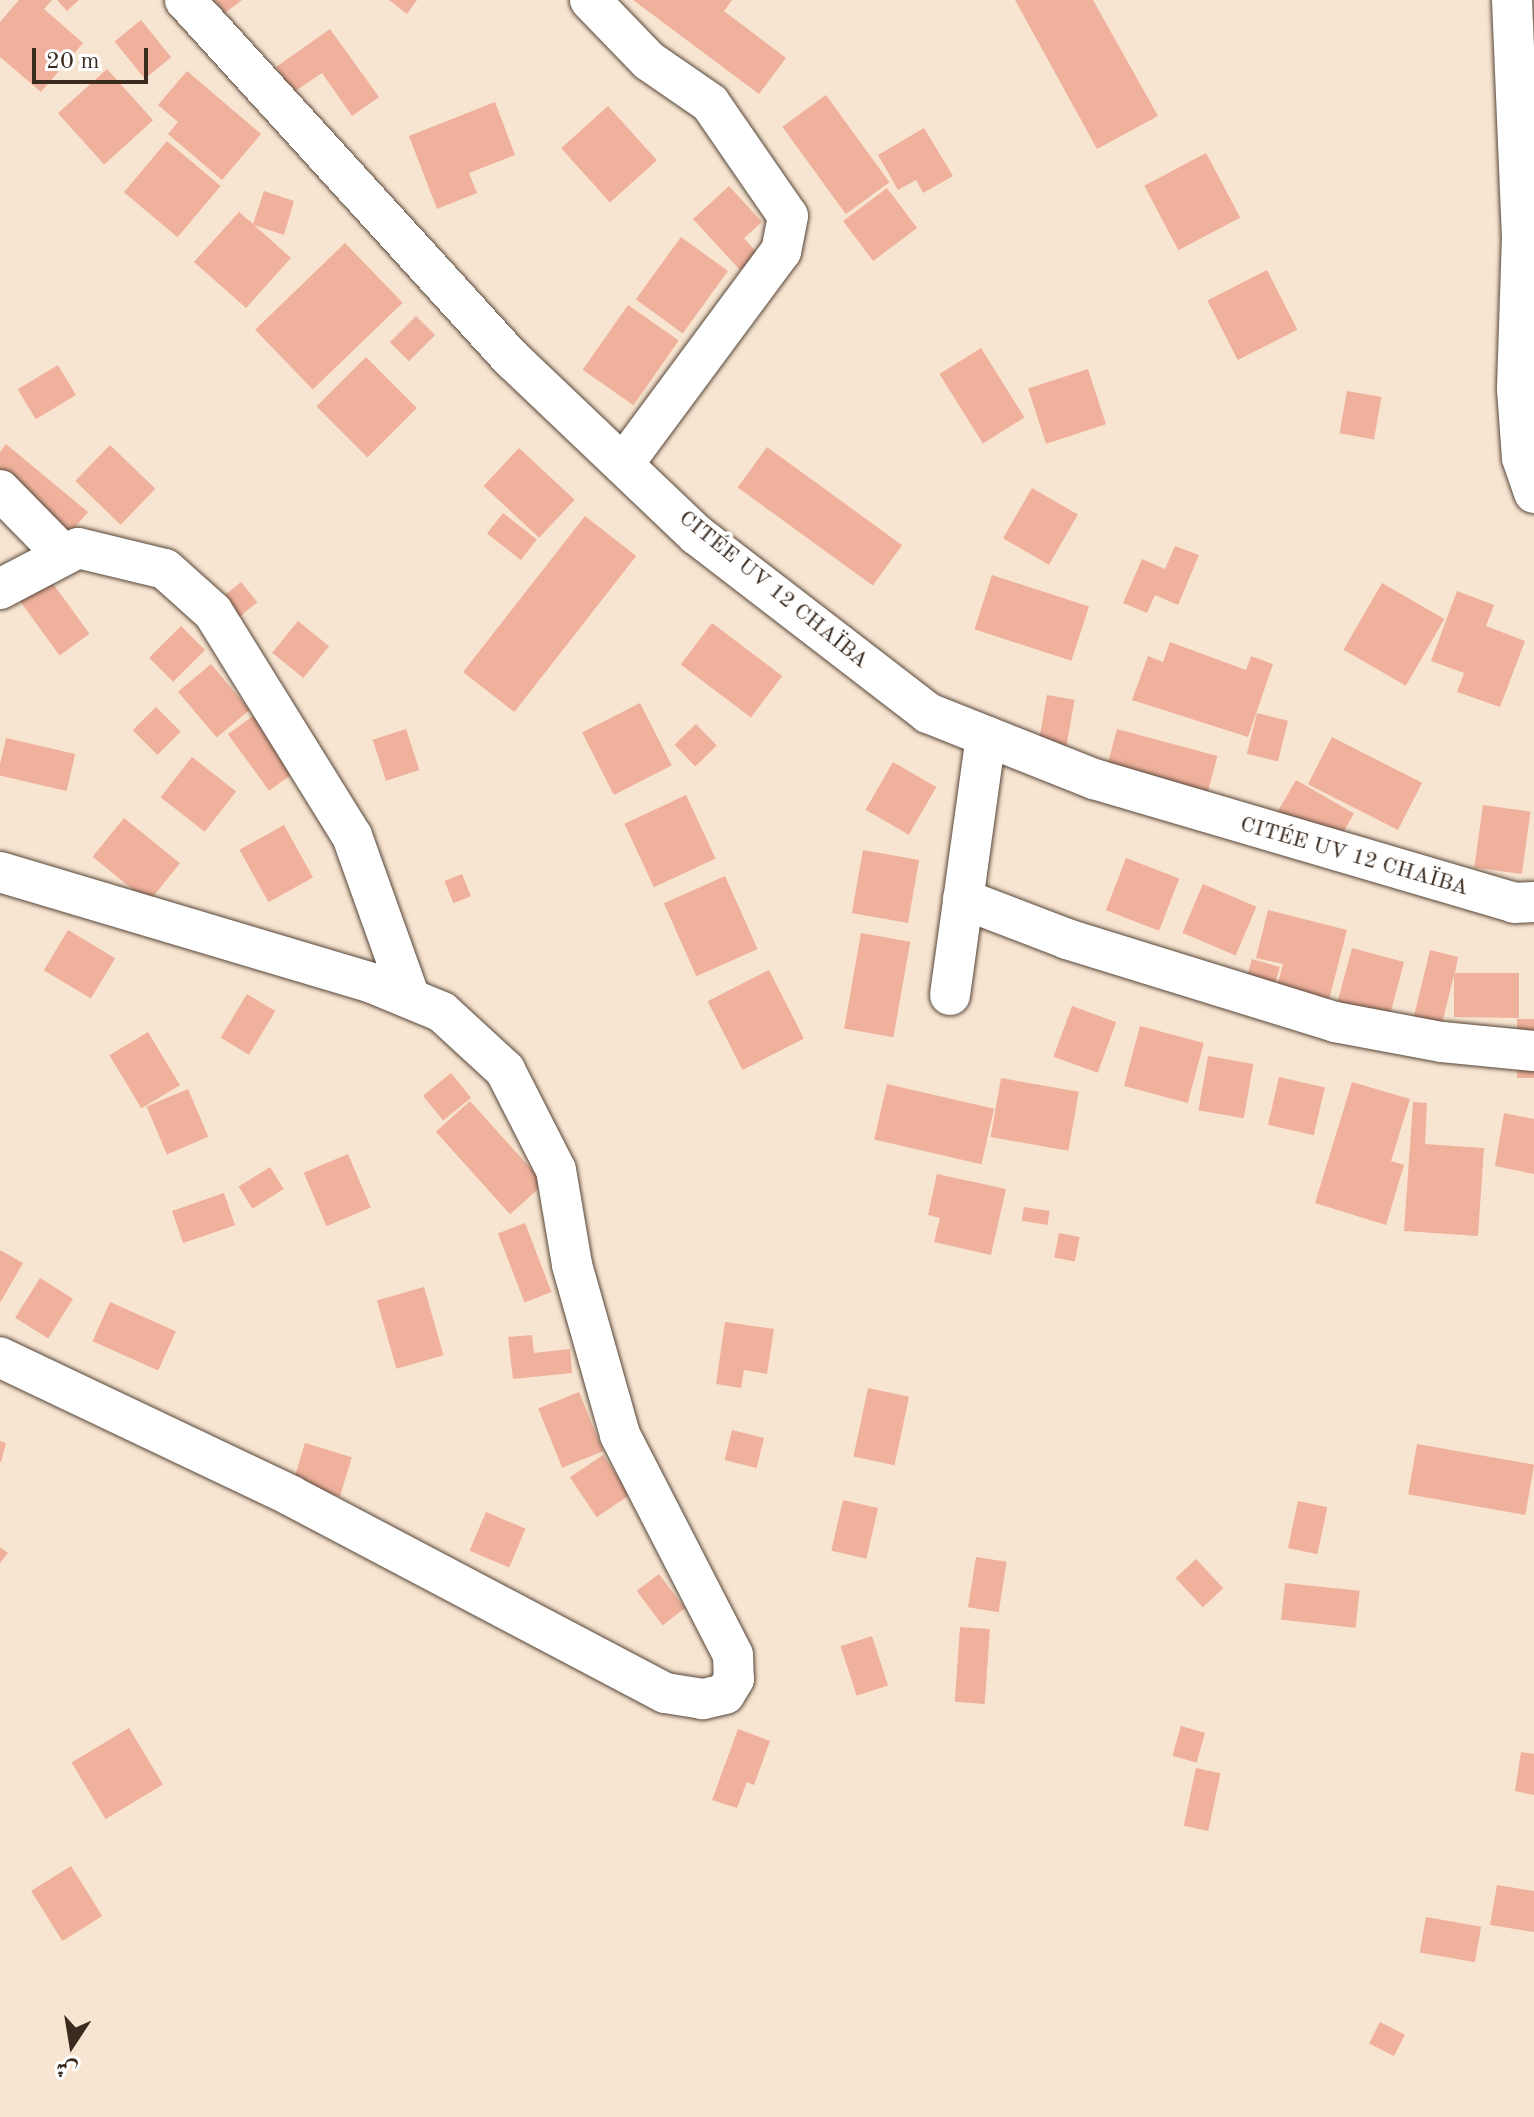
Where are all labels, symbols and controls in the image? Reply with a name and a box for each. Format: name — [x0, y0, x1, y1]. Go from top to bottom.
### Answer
scale bar — [36, 32, 152, 82]
text: 20 m — [46, 50, 100, 74]
street label: CITÉE UV 12 CHAÏBA — [673, 505, 873, 675]
street label: CITÉE UV 12 CHAÏBA — [1237, 812, 1471, 902]
north arrow — [32, 2005, 112, 2085]
text: ش — [54, 2055, 80, 2082]

